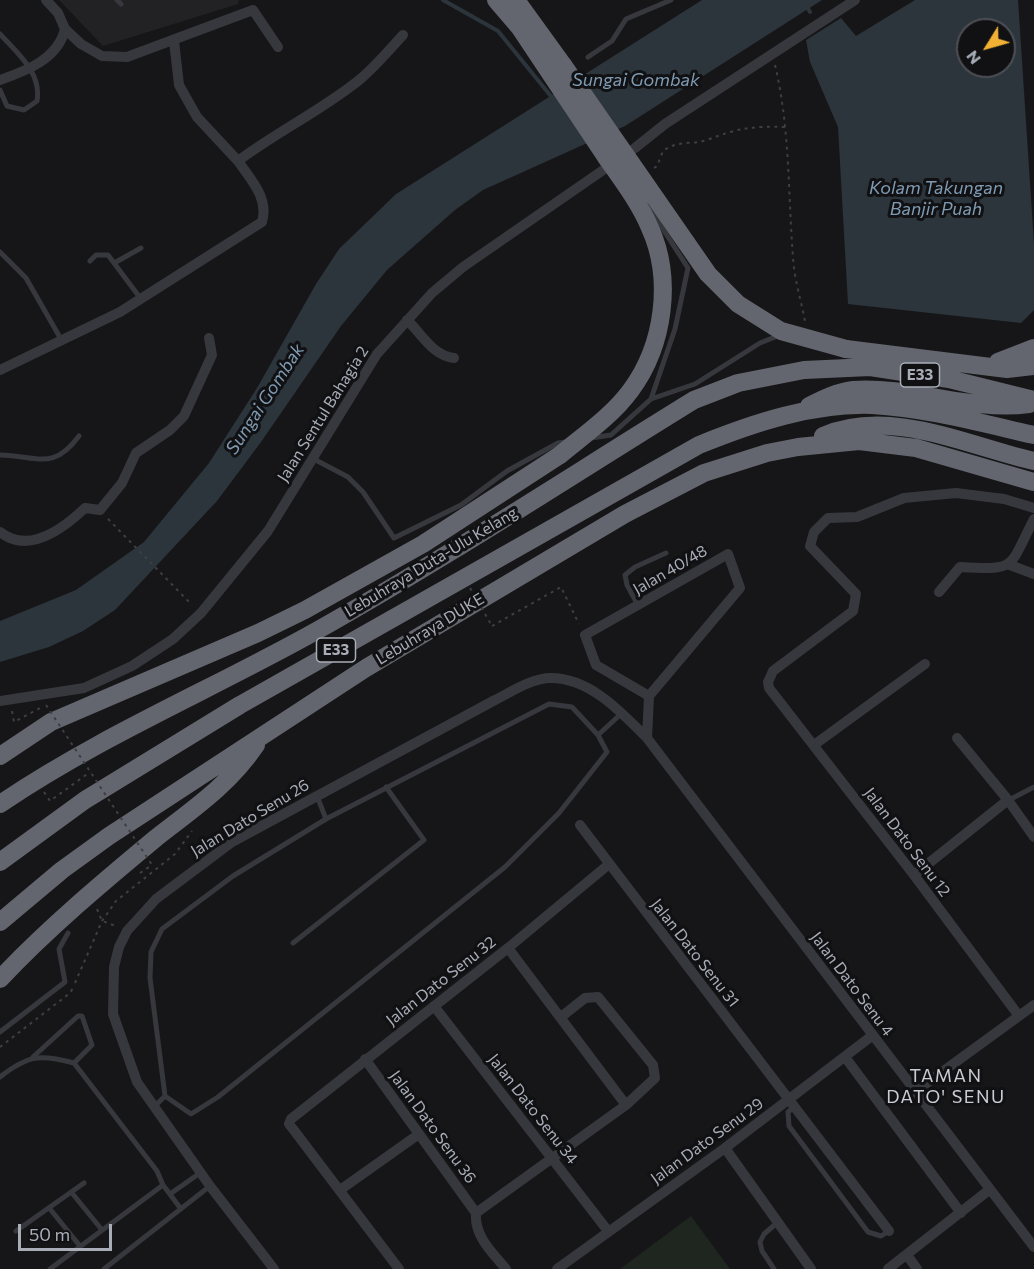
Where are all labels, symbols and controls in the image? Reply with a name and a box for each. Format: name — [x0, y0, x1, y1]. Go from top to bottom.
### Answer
north arrow — [956, 18, 1016, 78]
text: N — [962, 47, 984, 68]
water label: Sungai Gombak — [572, 69, 700, 91]
water label: Kolam Takungan Banjir Puah — [869, 177, 1003, 219]
water label: Sungai Gombak — [221, 340, 309, 458]
street label: Jalan Sentul Bahagia 2 — [273, 343, 373, 485]
road number: E33 — [900, 363, 940, 387]
street label: Lebuhraya Duta-Ulu Kelang — [341, 503, 521, 621]
street label: Jalan 40/48 — [629, 541, 711, 599]
street label: Lebuhraya DUKE — [372, 589, 488, 669]
road number: E33 — [316, 638, 356, 662]
street label: Jalan Dato Senu 26 — [187, 775, 313, 861]
street label: Jalan Dato Senu 12 — [860, 784, 954, 900]
street label: Jalan Dato Senu 31 — [647, 895, 743, 1011]
street label: Jalan Dato Senu 4 — [807, 928, 897, 1040]
street label: Jalan Dato Senu 32 — [382, 932, 500, 1030]
street label: Jalan Dato Senu 34 — [484, 1050, 582, 1168]
district label: TAMAN DATO' SENU — [886, 1065, 1006, 1108]
street label: Jalan Dato Senu 36 — [386, 1067, 480, 1187]
street label: Jalan Dato Senu 29 — [647, 1094, 767, 1188]
scale bar — [21, 1212, 116, 1250]
text: 50 m — [29, 1223, 70, 1245]

